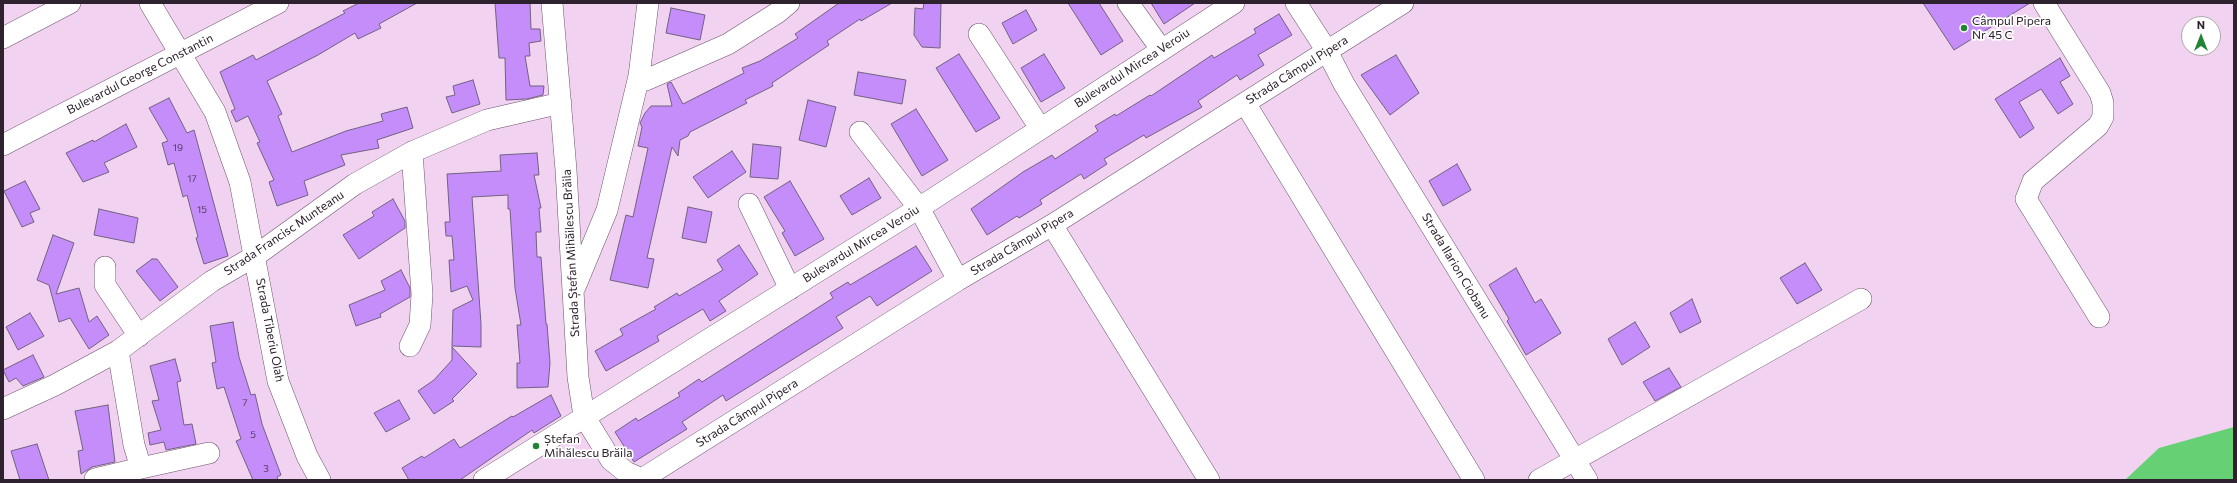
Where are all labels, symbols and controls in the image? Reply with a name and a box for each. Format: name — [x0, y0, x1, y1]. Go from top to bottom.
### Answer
place label: Câmpul Pipera Nr 45 C — [1972, 14, 2051, 42]
north arrow — [2181, 16, 2221, 56]
text: N — [2197, 18, 2205, 31]
marker: Câmpul Pipera Nr 45 C — [1959, 23, 1969, 33]
street label: Bulevardul Mircea Veroiu — [1072, 25, 1192, 111]
street label: Bulevardul George Constantin — [64, 31, 216, 117]
street label: Strada Câmpul Pipera — [1243, 33, 1351, 107]
house number: 19 — [173, 142, 183, 154]
street label: Strada Ștefan Mihăilescu Brăila — [559, 169, 583, 337]
house number: 17 — [187, 173, 197, 185]
street label: Strada Francisc Munteanu — [221, 187, 347, 279]
street label: Bulevardul Mircea Veroiu — [800, 202, 922, 286]
house number: 15 — [197, 204, 207, 216]
street label: Strada Câmpul Pipera — [968, 206, 1076, 278]
street label: Strada Ilarion Ciobanu — [1419, 211, 1493, 321]
street label: Strada Tiberiu Olah — [253, 277, 287, 383]
street label: Strada Câmpul Pipera — [693, 376, 801, 450]
house number: 7 — [242, 397, 248, 409]
house number: 5 — [250, 429, 256, 441]
place label: Ștefan Mihălescu Brăila — [544, 432, 632, 460]
marker: Ștefan Mihălescu Brăila — [531, 441, 541, 451]
house number: 3 — [263, 463, 269, 475]

